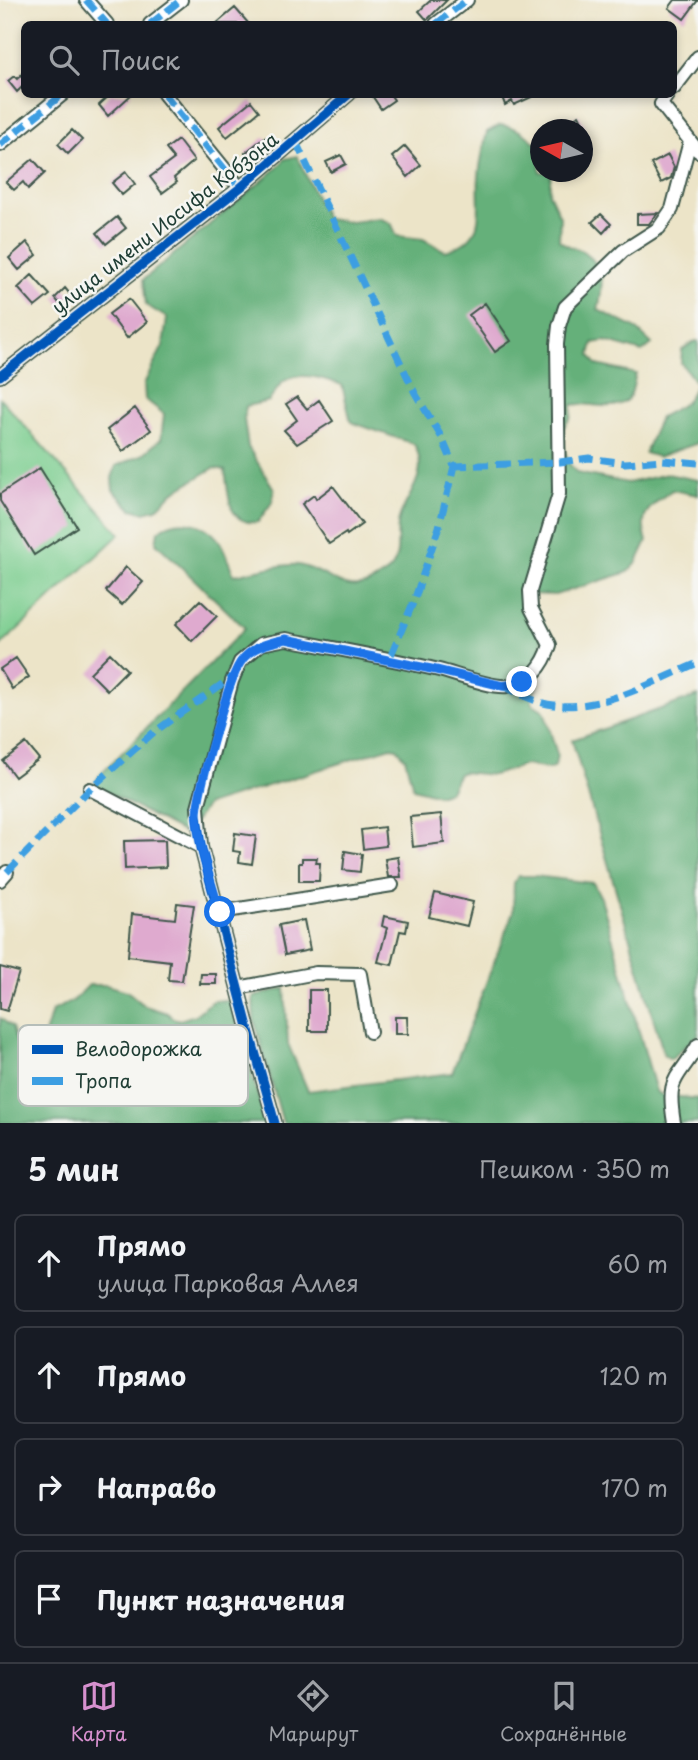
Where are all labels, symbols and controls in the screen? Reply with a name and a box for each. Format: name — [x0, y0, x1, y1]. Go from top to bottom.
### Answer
search box — [21, 21, 677, 98]
text: Поиск — [101, 40, 180, 79]
icon: search — [45, 41, 83, 79]
north arrow — [530, 119, 593, 182]
street label: улица имени Иосифа Кобзона — [45, 125, 284, 320]
route end — [506, 666, 537, 697]
route start — [204, 896, 235, 927]
legend — [18, 1025, 248, 1106]
text: Велодорожка — [75, 1034, 202, 1062]
text: Тропа — [75, 1066, 132, 1094]
text: 5 мин — [28, 1146, 120, 1191]
text: Пешком · 350 m — [479, 1151, 670, 1186]
text: Прямо — [97, 1226, 186, 1265]
icon: ahead — [30, 1244, 68, 1282]
text: 60 m — [608, 1246, 668, 1281]
text: улица Парковая Аллея — [97, 1265, 359, 1300]
icon: ahead — [30, 1356, 68, 1394]
text: Прямо — [97, 1356, 186, 1395]
text: 120 m — [600, 1358, 668, 1393]
icon: right — [30, 1468, 68, 1506]
text: Направо — [97, 1468, 216, 1507]
text: 170 m — [601, 1470, 668, 1505]
icon: arrive — [30, 1580, 68, 1618]
text: Пункт назначения — [97, 1580, 345, 1619]
tab: Карта — [71, 1677, 127, 1747]
tab: Маршрут — [268, 1677, 358, 1747]
tab: Сохранённые — [500, 1677, 627, 1747]

